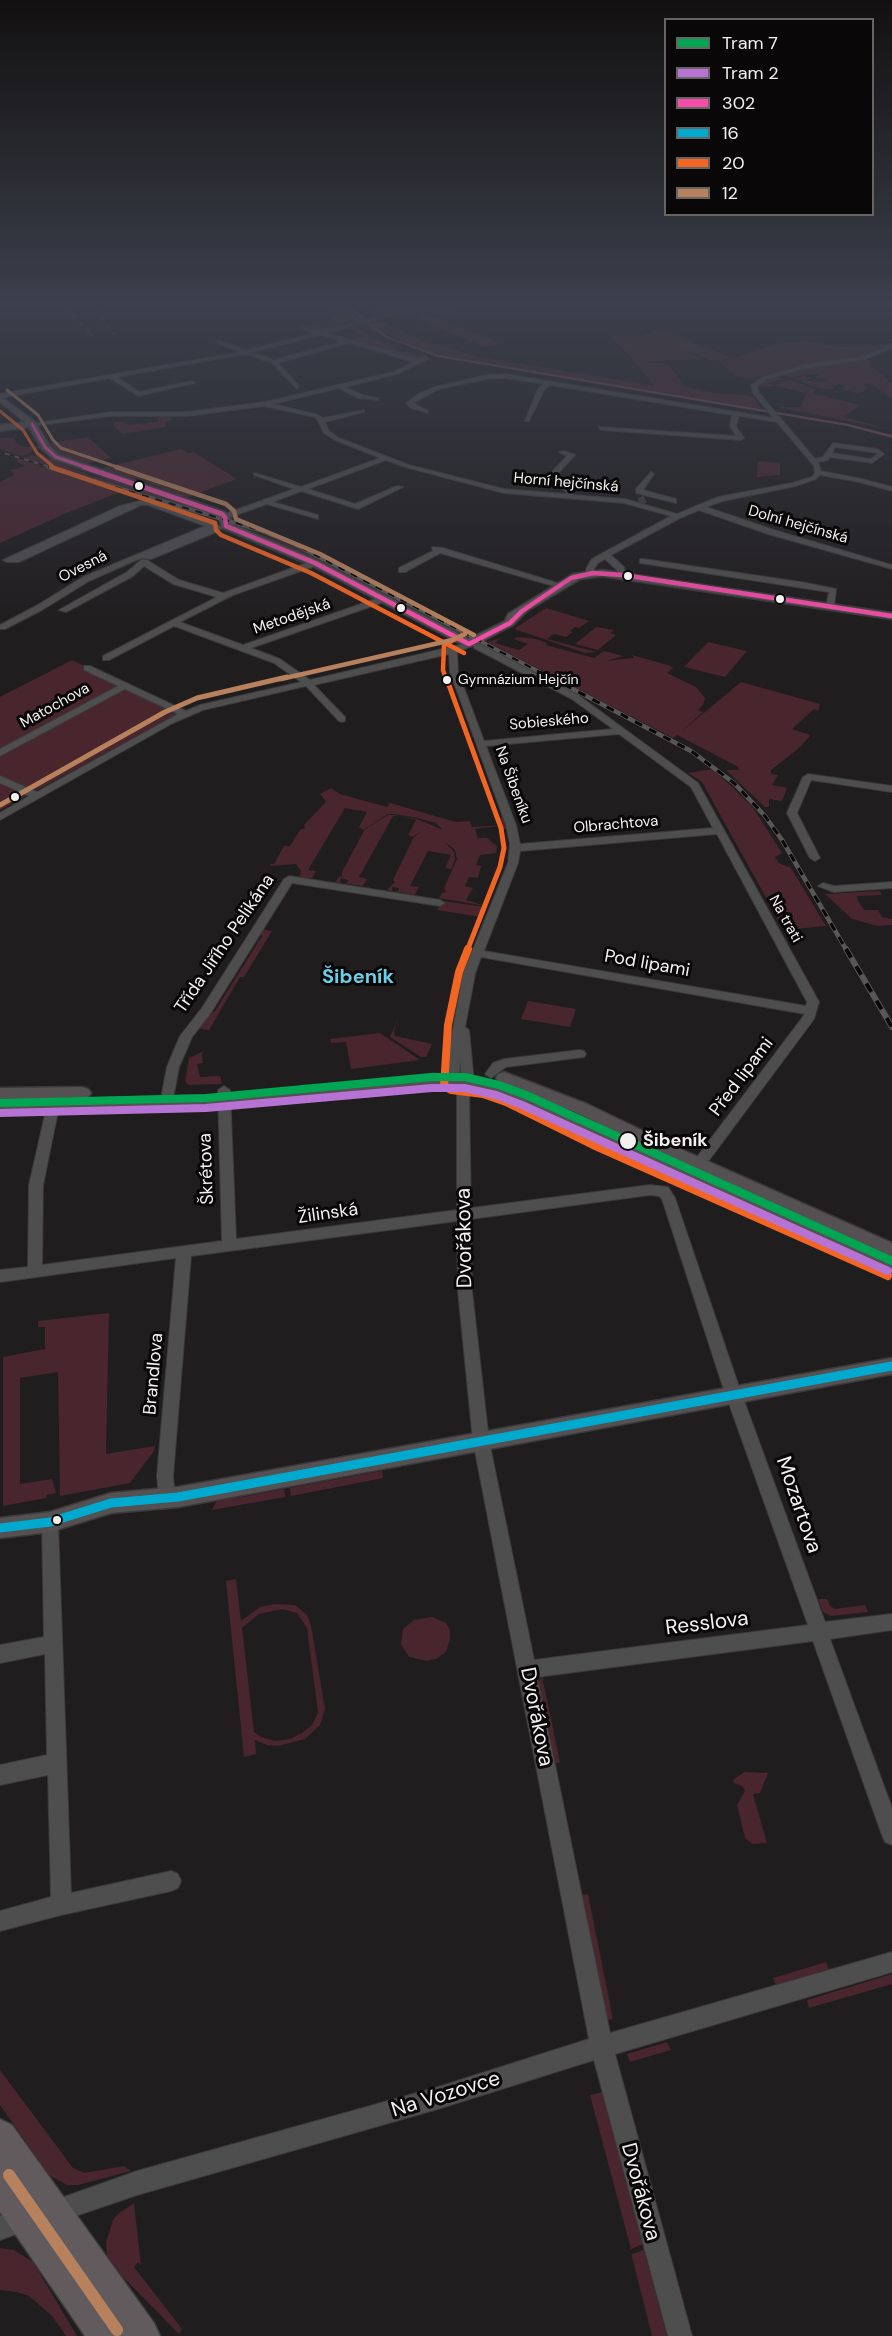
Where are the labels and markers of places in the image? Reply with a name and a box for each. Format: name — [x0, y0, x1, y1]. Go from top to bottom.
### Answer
unlabelled marker — [133, 480, 145, 492]
unlabelled marker — [622, 570, 634, 582]
unlabelled marker — [774, 593, 786, 605]
unlabelled marker — [395, 602, 407, 614]
place label: Gymnázium Hejčín — [458, 672, 579, 688]
marker: Gymnázium Hejčín — [441, 674, 453, 686]
unlabelled marker — [9, 791, 21, 803]
place label: Šibeník — [643, 1130, 708, 1152]
marker: Šibeník — [618, 1131, 638, 1151]
unlabelled marker — [51, 1514, 63, 1526]

